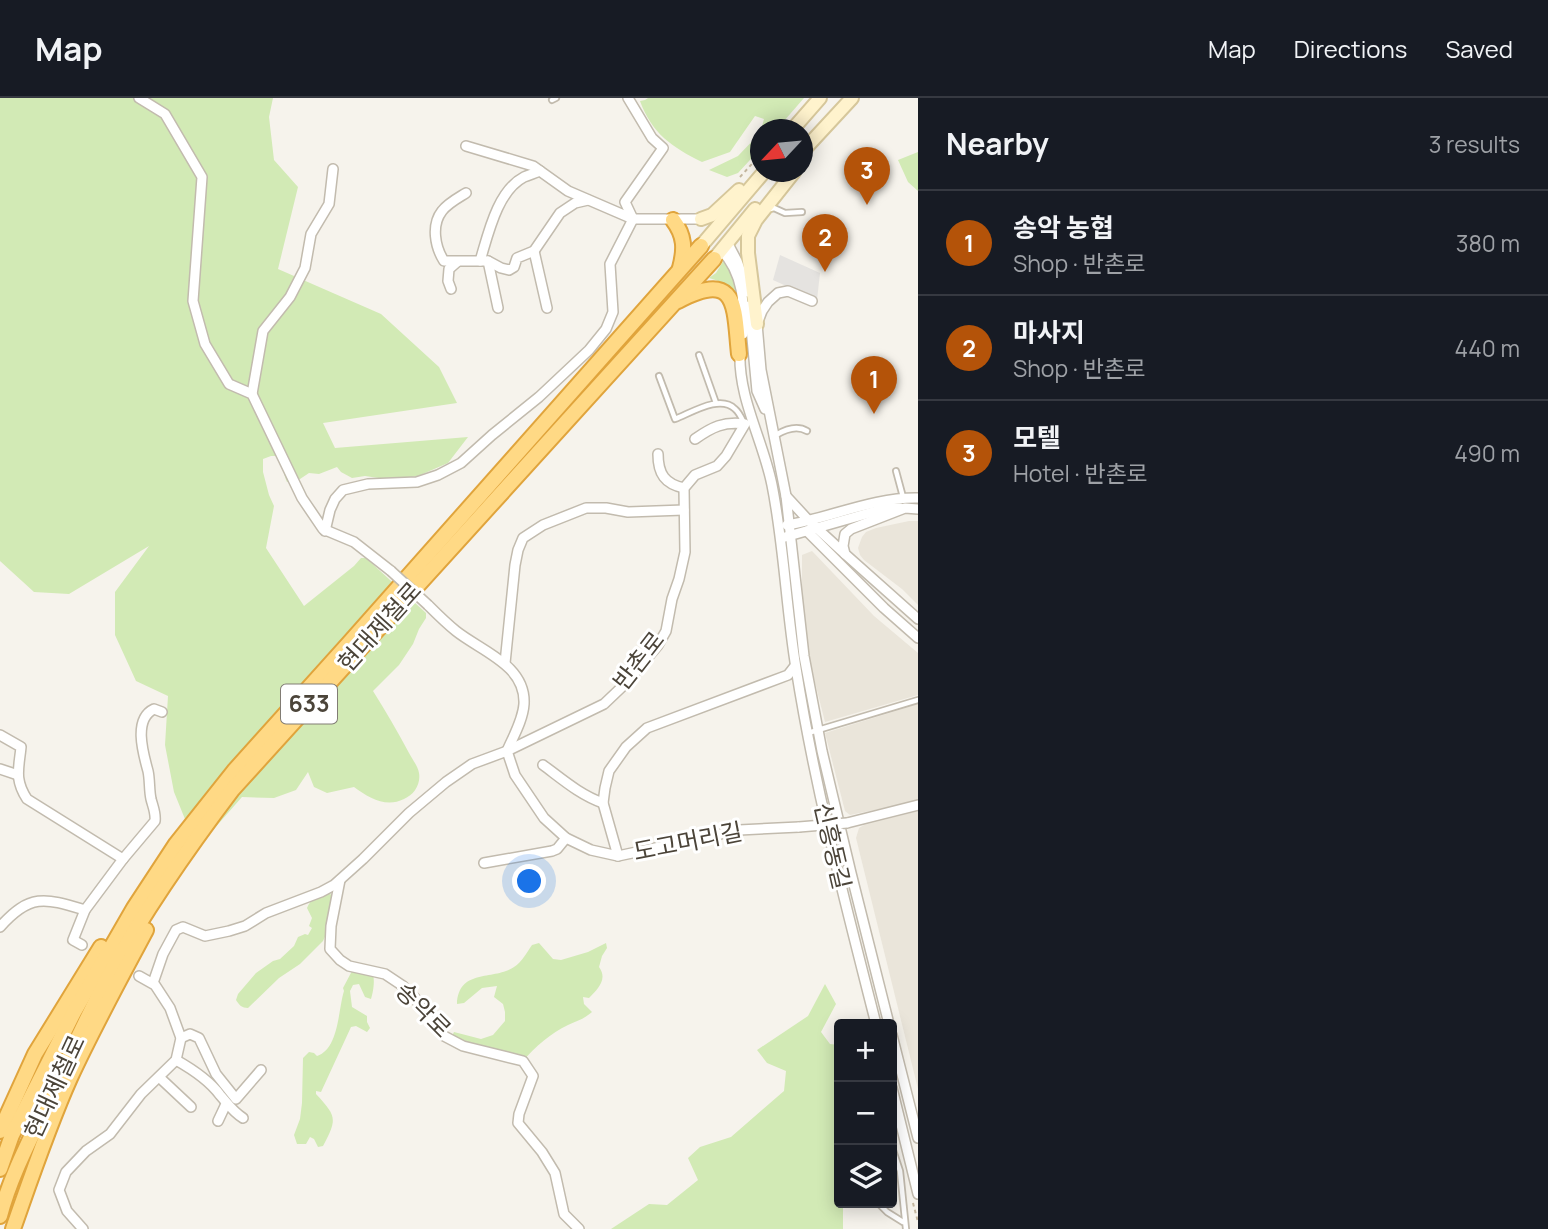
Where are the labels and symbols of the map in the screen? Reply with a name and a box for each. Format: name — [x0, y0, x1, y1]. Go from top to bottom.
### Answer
north arrow — [750, 119, 813, 182]
pin: 3 — [844, 147, 890, 205]
pin: 2 — [802, 214, 848, 272]
pin: 1 — [851, 356, 897, 414]
street label: 현대제철로 — [330, 574, 428, 678]
street label: 반촌로 — [604, 624, 671, 696]
road number: 633 — [281, 684, 337, 724]
street label: 신흥동길 — [807, 799, 859, 892]
street label: 도고머리길 — [630, 814, 745, 867]
your location — [512, 864, 546, 898]
street label: 송악로 — [389, 974, 459, 1044]
street label: 현대제철로 — [15, 1029, 92, 1143]

